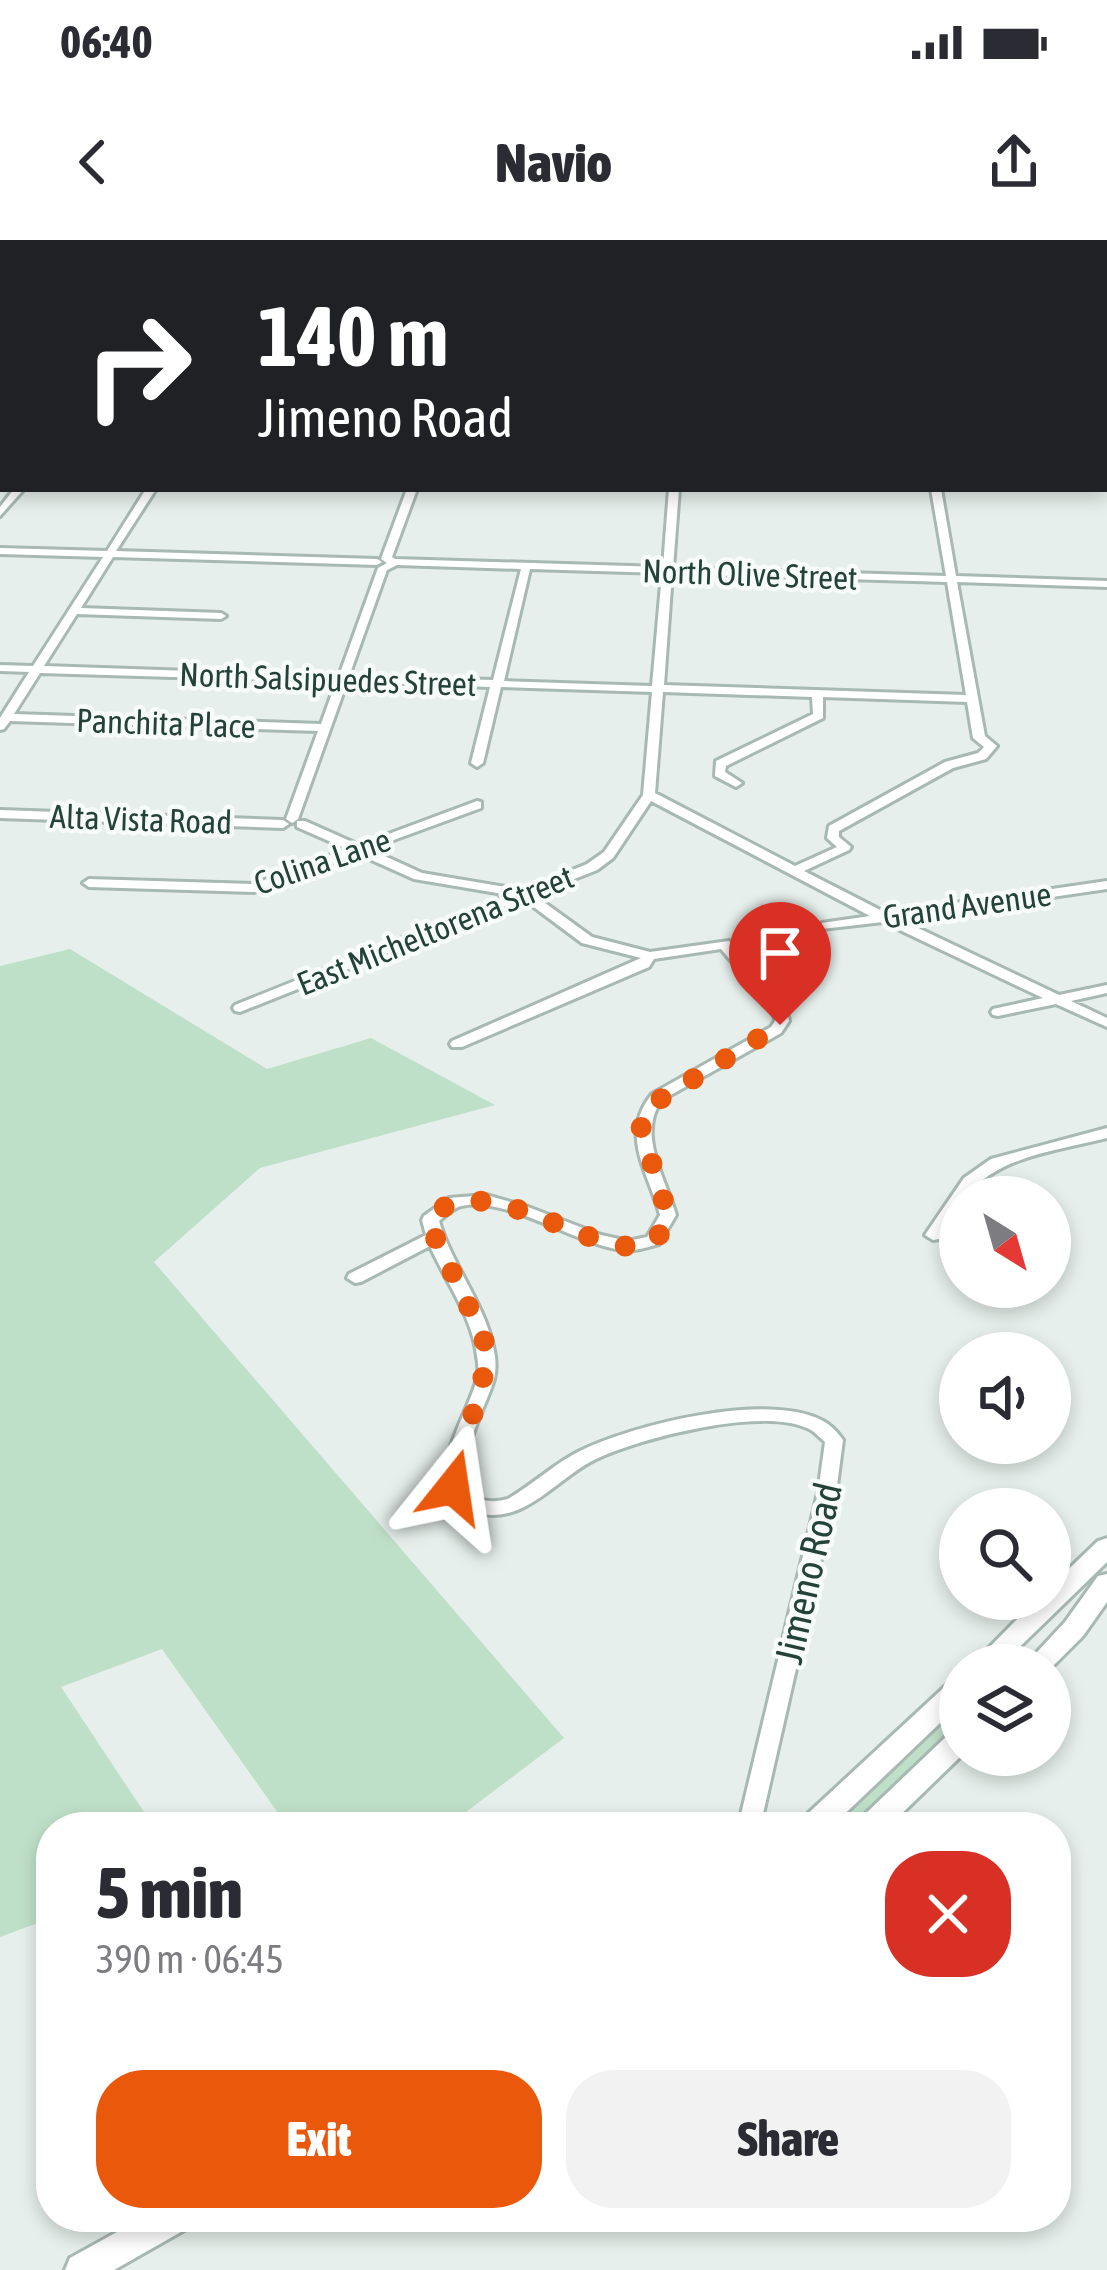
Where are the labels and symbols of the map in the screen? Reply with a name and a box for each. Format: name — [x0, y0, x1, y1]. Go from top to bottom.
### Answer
street label: North Olive Street — [642, 551, 858, 597]
street label: North Salsipuedes Street — [179, 655, 477, 703]
street label: Panchita Place — [76, 701, 256, 745]
street label: Alta Vista Road — [49, 797, 233, 841]
street label: Colina Lane — [249, 820, 395, 902]
street label: East Micheltorena Street — [291, 857, 579, 1003]
street label: Grand Avenue — [880, 874, 1054, 936]
pin — [729, 902, 831, 1025]
north arrow — [939, 1176, 1071, 1308]
position arrow — [390, 1424, 516, 1550]
street label: Jimeno Road — [766, 1478, 850, 1668]

